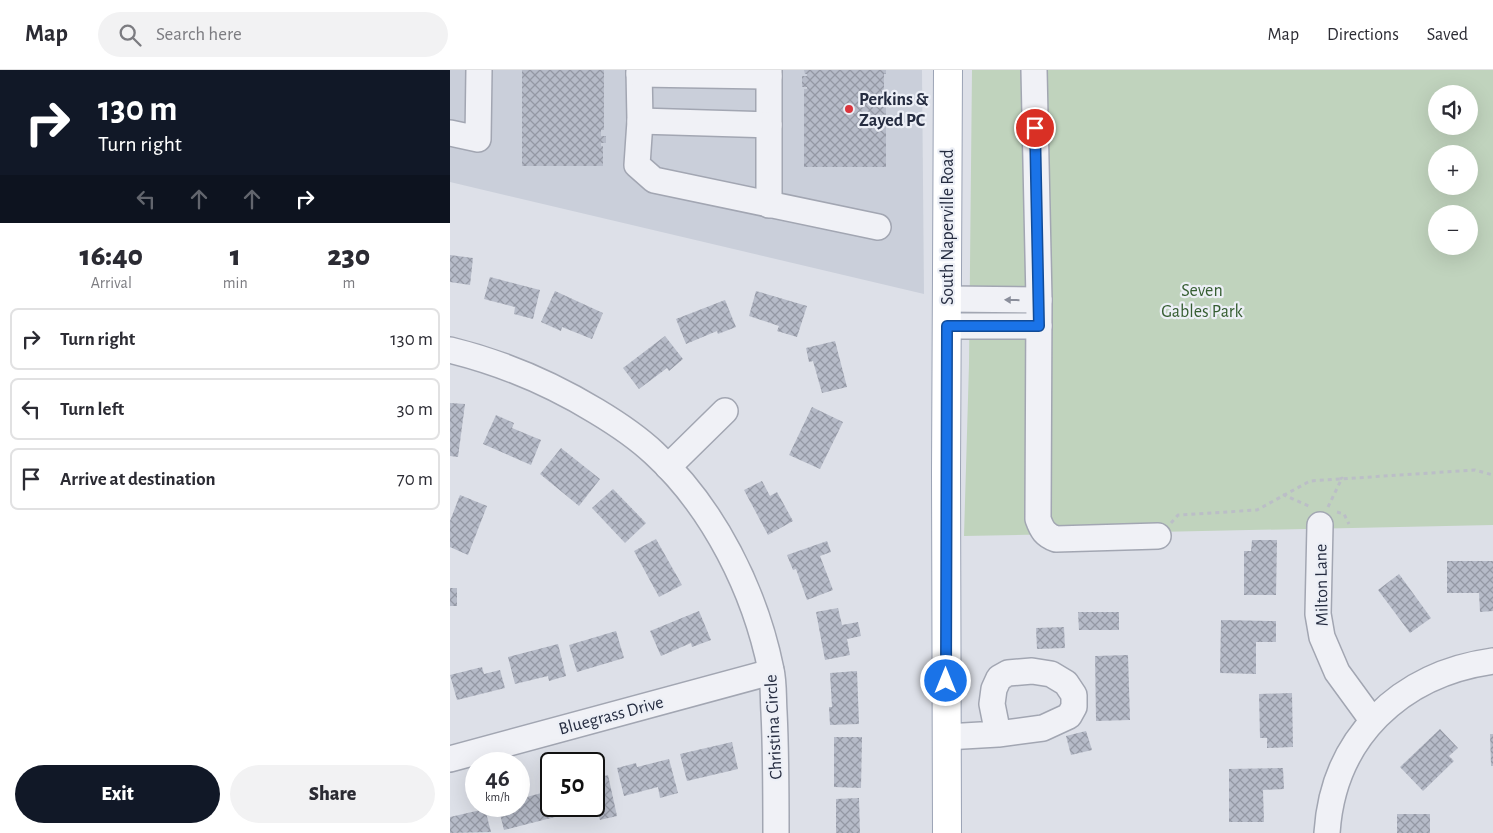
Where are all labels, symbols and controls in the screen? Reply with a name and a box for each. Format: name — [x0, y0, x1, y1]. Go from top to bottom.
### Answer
search box — [98, 12, 448, 57]
icon: search — [116, 21, 144, 49]
text: Map — [25, 22, 68, 46]
text: Search here — [156, 25, 242, 44]
text: Map — [1268, 26, 1299, 44]
text: Directions — [1327, 26, 1399, 44]
text: Saved — [1427, 26, 1468, 44]
map controls — [1428, 85, 1478, 255]
button: sound — [1428, 85, 1478, 135]
icon: right — [15, 90, 80, 155]
place label: Perkins & Zayed PC — [859, 91, 929, 130]
text: 130 m — [98, 92, 177, 127]
marker: Perkins & Zayed PC — [843, 103, 855, 115]
pin — [1014, 107, 1056, 149]
icon: arrive — [1021, 114, 1049, 142]
text: Turn right — [98, 133, 182, 155]
button: + — [1428, 145, 1478, 195]
street label: South Naperville Road — [939, 149, 957, 305]
icon: left — [132, 185, 160, 213]
icon: ahead — [185, 185, 213, 213]
icon: ahead — [238, 185, 266, 213]
icon: right — [291, 185, 319, 213]
button: − — [1428, 205, 1478, 255]
text: 16:40 — [80, 241, 143, 271]
text: 1 — [230, 241, 241, 271]
text: 230 — [327, 241, 370, 271]
text: Arrival — [91, 275, 132, 291]
text: min — [223, 275, 248, 291]
text: m — [342, 275, 355, 291]
park label: Seven Gables Park — [1161, 282, 1244, 321]
one-way arrow — [1004, 296, 1020, 304]
icon: right — [17, 325, 45, 353]
text: Turn right — [60, 330, 135, 349]
text: 130 m — [390, 330, 433, 349]
icon: left — [17, 395, 45, 423]
text: Turn left — [60, 400, 124, 419]
text: 30 m — [397, 400, 433, 419]
icon: arrive — [17, 465, 45, 493]
text: Arrive at destination — [60, 470, 216, 489]
text: 70 m — [397, 470, 433, 489]
street label: Milton Lane — [1312, 544, 1332, 626]
position arrow — [919, 654, 971, 706]
street label: Christina Circle — [762, 674, 786, 780]
street label: Bluegrass Drive — [557, 693, 666, 739]
speed limit sign: 50 — [540, 752, 605, 817]
button: Exit — [15, 765, 220, 823]
button: Share — [230, 765, 435, 823]
text: 46 — [485, 766, 510, 791]
text: km/h — [485, 791, 510, 803]

